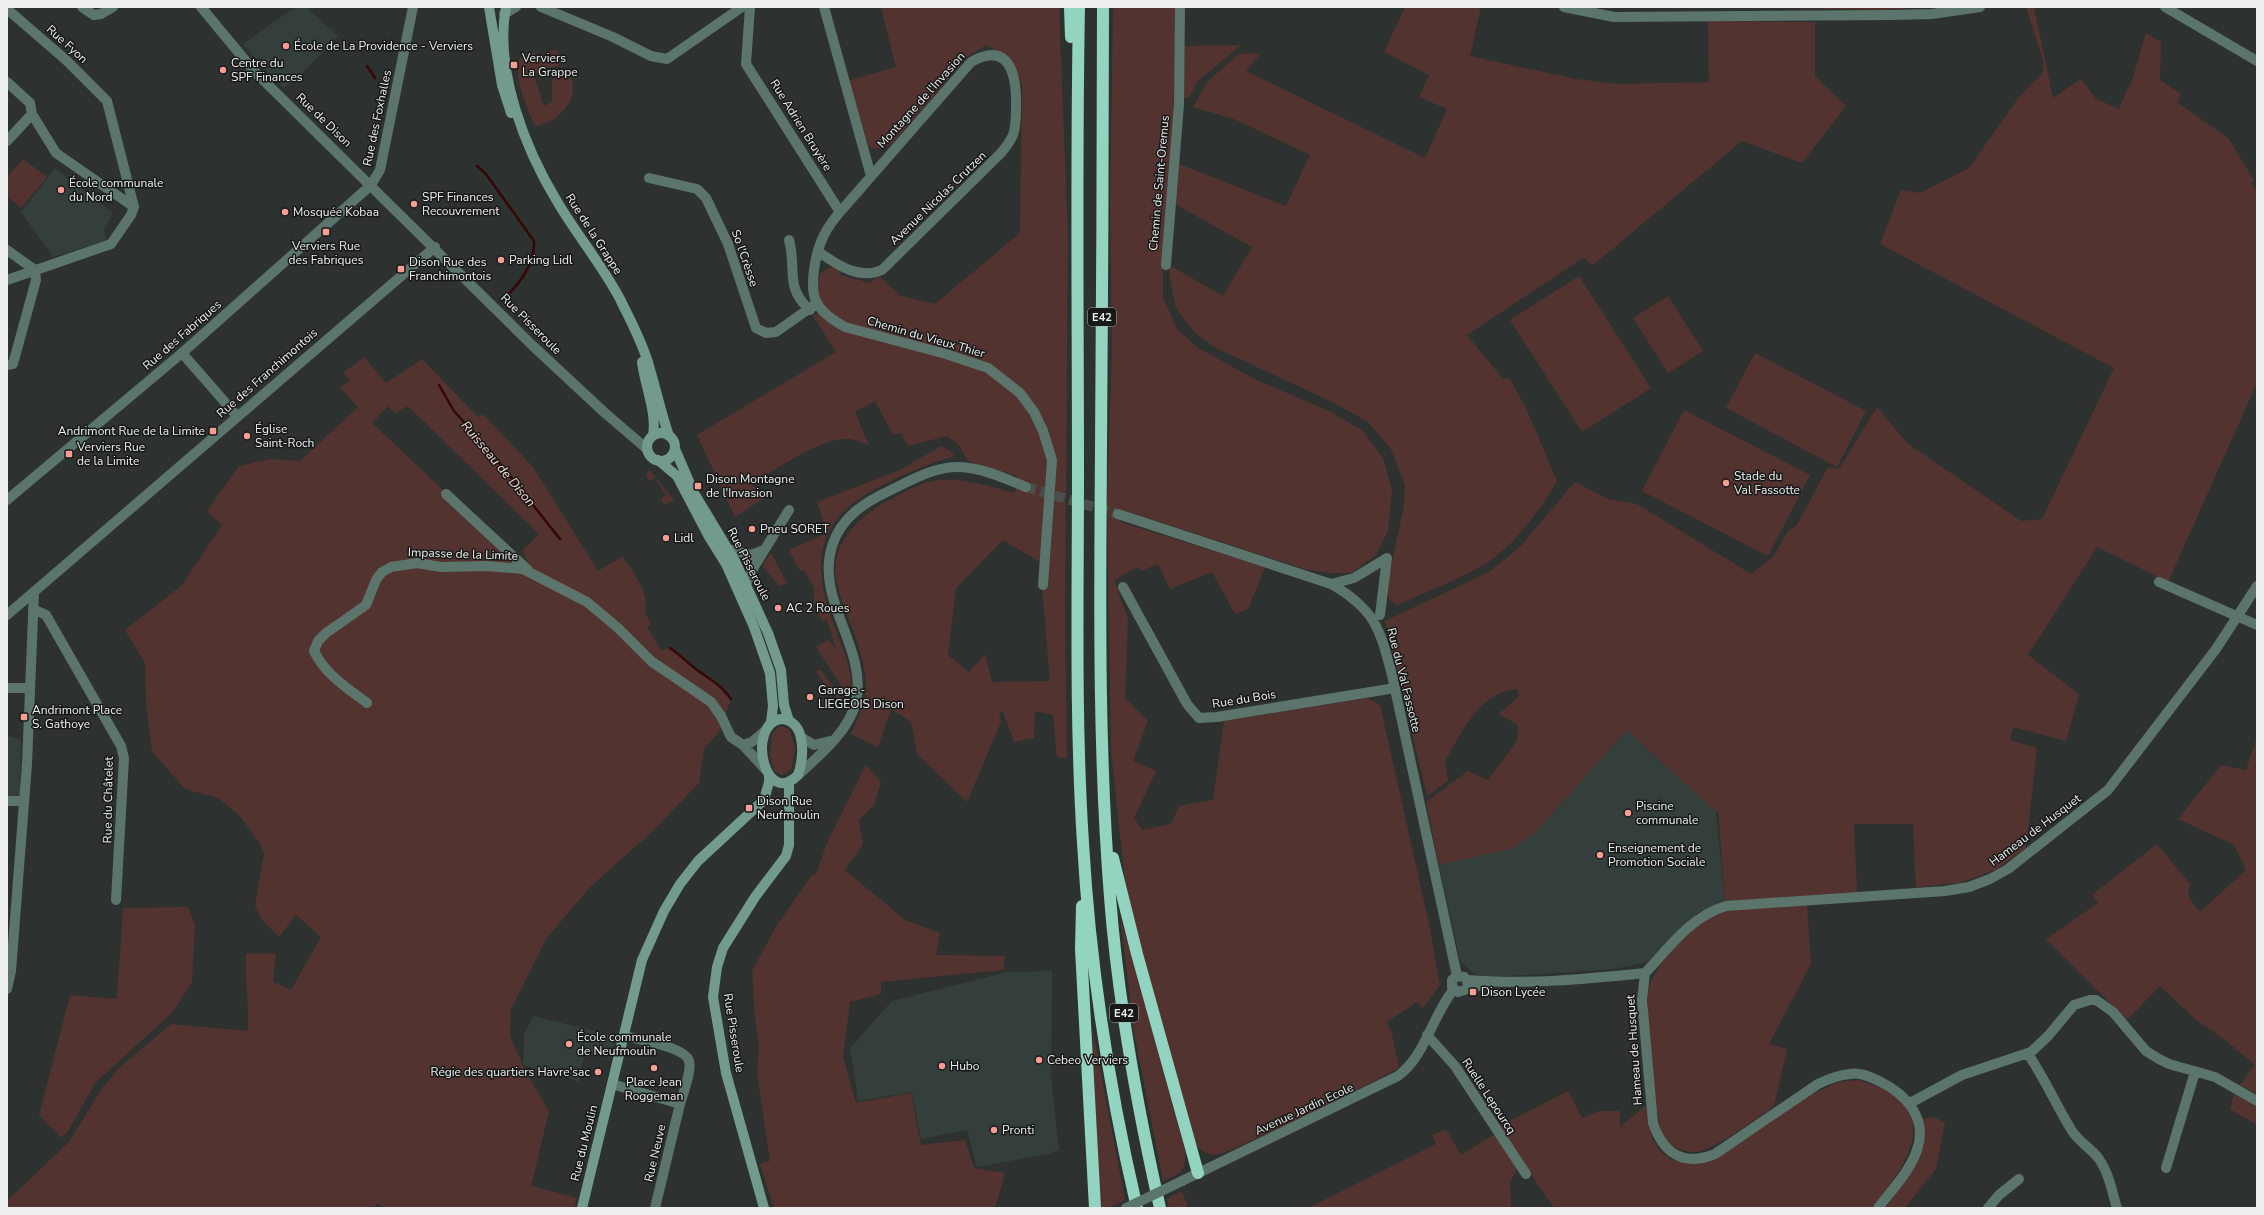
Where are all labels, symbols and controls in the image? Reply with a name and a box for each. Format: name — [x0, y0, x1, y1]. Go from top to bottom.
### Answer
street label: Rue Fyon — [43, 21, 91, 67]
place label: École de La Providence - Verviers — [294, 38, 473, 54]
marker: École de La Providence - Verviers — [281, 41, 291, 51]
street label: Montagne de l'Invasion — [874, 49, 968, 151]
place label: Verviers La Grappe — [521, 50, 578, 80]
place label: Centre du SPF Finances — [231, 55, 303, 85]
marker: Verviers La Grappe — [509, 60, 519, 70]
marker: Centre du SPF Finances — [218, 65, 228, 75]
street label: Rue des Foxhalles — [359, 68, 395, 168]
street label: Rue Adrien Bruyère — [766, 76, 836, 174]
street label: Rue de Dison — [293, 89, 355, 151]
street label: Chemin de Saint-Oremus — [1145, 114, 1173, 251]
street label: Avenue Nicolas Crutzen — [886, 148, 990, 248]
place label: École communale du Nord — [69, 175, 163, 205]
marker: École communale du Nord — [56, 185, 66, 195]
place label: SPF Finances Recouvrement — [422, 189, 500, 219]
street label: Rue de la Grappe — [562, 190, 626, 278]
marker: SPF Finances Recouvrement — [409, 199, 419, 209]
place label: Mosquée Kobaa — [293, 204, 379, 220]
marker: Mosquée Kobaa — [280, 207, 290, 217]
marker: Verviers Rue des Fabriques — [321, 227, 331, 237]
street label: So l'Crèsse — [728, 227, 762, 289]
place label: Verviers Rue des Fabriques — [289, 238, 364, 268]
place label: Parking Lidl — [509, 252, 573, 268]
place label: Dison Rue des Franchimontois — [409, 254, 491, 284]
marker: Parking Lidl — [496, 255, 506, 265]
marker: Dison Rue des Franchimontois — [396, 264, 406, 274]
street label: Rue Pisseroule — [497, 290, 565, 358]
street label: Rue des Fabriques — [139, 296, 225, 374]
road number: E42 — [1088, 308, 1116, 326]
street label: Chemin du Vieux Thier — [865, 312, 988, 362]
street label: Rue des Franchimontois — [213, 325, 321, 421]
water label: Ruisseau de Dison — [457, 417, 539, 511]
place label: Église Saint-Roch — [255, 421, 314, 451]
place label: Andrimont Rue de la Limite — [58, 423, 205, 439]
marker: Andrimont Rue de la Limite — [208, 426, 218, 436]
marker: Église Saint-Roch — [242, 431, 252, 441]
place label: Verviers Rue de la Limite — [76, 439, 145, 469]
marker: Verviers Rue de la Limite — [64, 449, 74, 459]
place label: Stade du Val Fassotte — [1733, 468, 1800, 498]
place label: Dison Montagne de l'Invasion — [706, 471, 795, 501]
marker: Stade du Val Fassotte — [1721, 478, 1731, 488]
marker: Dison Montagne de l'Invasion — [693, 481, 703, 491]
place label: Pneu SORET — [760, 521, 830, 537]
marker: Pneu SORET — [747, 524, 757, 534]
street label: Rue Pisseroule — [724, 525, 774, 603]
place label: Lidl — [674, 530, 694, 546]
marker: Lidl — [661, 533, 671, 543]
street label: Impasse de la Limite — [408, 544, 518, 564]
place label: AC 2 Roues — [786, 600, 850, 616]
marker: AC 2 Roues — [773, 603, 783, 613]
street label: Rue du Val Fassotte — [1383, 626, 1425, 734]
place label: Garage - LIEGEOIS Dison — [818, 682, 904, 712]
street label: Rue du Bois — [1211, 686, 1277, 712]
marker: Garage - LIEGEOIS Dison — [805, 692, 815, 702]
place label: Andrimont Place S. Gathoye — [32, 702, 122, 732]
marker: Andrimont Place S. Gathoye — [19, 712, 29, 722]
street label: Rue du Châtelet — [99, 756, 117, 844]
street label: Hameau de Husquet — [1986, 790, 2085, 870]
place label: Dison Rue Neufmoulin — [757, 793, 820, 823]
place label: Piscine communale — [1636, 798, 1698, 828]
marker: Dison Rue Neufmoulin — [744, 803, 754, 813]
marker: Piscine communale — [1623, 808, 1633, 818]
place label: Enseignement de Promotion Sociale — [1608, 840, 1705, 870]
marker: Enseignement de Promotion Sociale — [1595, 850, 1605, 860]
place label: Dison Lycée — [1481, 984, 1545, 1000]
marker: Dison Lycée — [1468, 987, 1478, 997]
street label: Rue Pisseroule — [720, 992, 748, 1074]
street label: Hameau de Husquet — [1622, 993, 1646, 1106]
road number: E42 — [1110, 1004, 1138, 1022]
place label: École communale de Neufmoulin — [577, 1029, 671, 1059]
marker: École communale de Neufmoulin — [564, 1039, 574, 1049]
place label: Cebeo Verviers — [1047, 1052, 1128, 1068]
marker: Cebeo Verviers — [1034, 1055, 1044, 1065]
street label: Ruelle Lepourcq — [1458, 1055, 1520, 1137]
place label: Hubo — [950, 1058, 980, 1074]
marker: Hubo — [937, 1061, 947, 1071]
marker: Place Jean Roggeman — [649, 1063, 659, 1073]
place label: Régie des quartiers Havre'sac — [430, 1064, 590, 1080]
marker: Régie des quartiers Havre'sac — [593, 1067, 603, 1077]
place label: Place Jean Roggeman — [625, 1074, 683, 1104]
street label: Avenue Jardin Ecole — [1252, 1079, 1356, 1139]
street label: Rue du Moulin — [567, 1103, 601, 1183]
place label: Pronti — [1002, 1122, 1034, 1138]
street label: Rue Neuve — [641, 1123, 669, 1183]
marker: Pronti — [989, 1125, 999, 1135]

